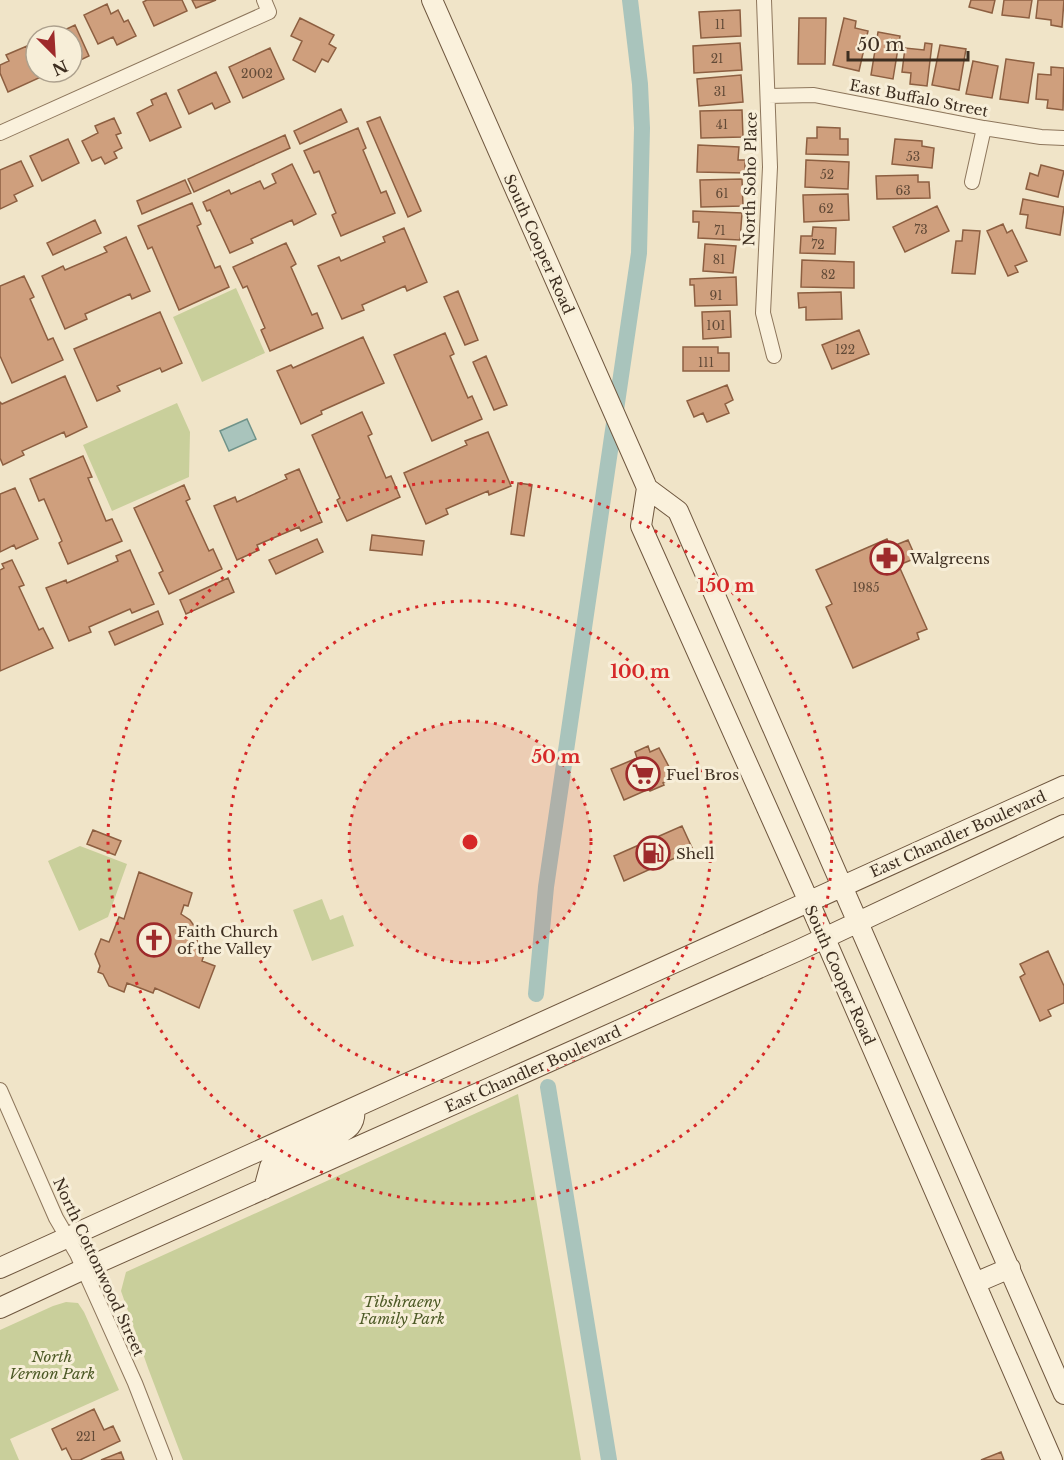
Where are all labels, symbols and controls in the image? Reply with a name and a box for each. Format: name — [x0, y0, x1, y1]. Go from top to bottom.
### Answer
house number: 11 — [715, 17, 725, 32]
north arrow — [24, 24, 84, 84]
scale bar — [848, 24, 968, 62]
text: 50 m — [857, 34, 905, 56]
house number: 21 — [711, 51, 723, 66]
text: N — [49, 56, 71, 80]
house number: 2002 — [241, 66, 273, 81]
street label: East Buffalo Street — [848, 75, 990, 121]
house number: 31 — [714, 84, 726, 99]
street label: North Soho Place — [739, 112, 761, 246]
house number: 41 — [716, 117, 728, 132]
house number: 53 — [906, 149, 920, 164]
house number: 52 — [820, 167, 834, 182]
street label: South Cooper Road — [500, 171, 578, 317]
house number: 63 — [895, 183, 911, 198]
house number: 61 — [715, 186, 729, 201]
house number: 62 — [818, 201, 834, 216]
house number: 73 — [914, 222, 928, 237]
house number: 71 — [714, 223, 726, 238]
house number: 72 — [811, 237, 825, 252]
house number: 81 — [713, 252, 725, 267]
house number: 82 — [821, 267, 835, 282]
house number: 91 — [709, 288, 723, 303]
house number: 101 — [706, 318, 726, 333]
house number: 122 — [835, 342, 855, 357]
house number: 111 — [698, 355, 714, 370]
pharmacy icon: Walgreens — [869, 540, 905, 576]
place label: Walgreens — [909, 549, 990, 568]
text: 150 m — [698, 575, 755, 597]
house number: 1985 — [852, 580, 880, 595]
text: 100 m — [610, 661, 670, 683]
text: 50 m — [532, 746, 581, 768]
supermarket icon: Fuel Bros — [625, 756, 661, 792]
place label: Fuel Bros — [666, 765, 739, 784]
street label: East Chandler Boulevard — [867, 787, 1049, 881]
centre of rings — [460, 832, 480, 852]
fuel station icon: Shell — [635, 835, 671, 871]
place label: Shell — [676, 844, 714, 863]
street label: South Cooper Road — [801, 902, 879, 1048]
church icon: Faith Church of the Valley — [136, 922, 172, 958]
place label: Faith Church of the Valley — [177, 922, 278, 958]
street label: East Chandler Boulevard — [442, 1022, 624, 1116]
street label: North Cottonwood Street — [49, 1175, 149, 1360]
park label: Tibshraeny Family Park — [358, 1292, 445, 1328]
park label: North Vernon Park — [9, 1347, 95, 1383]
house number: 221 — [76, 1429, 96, 1444]

